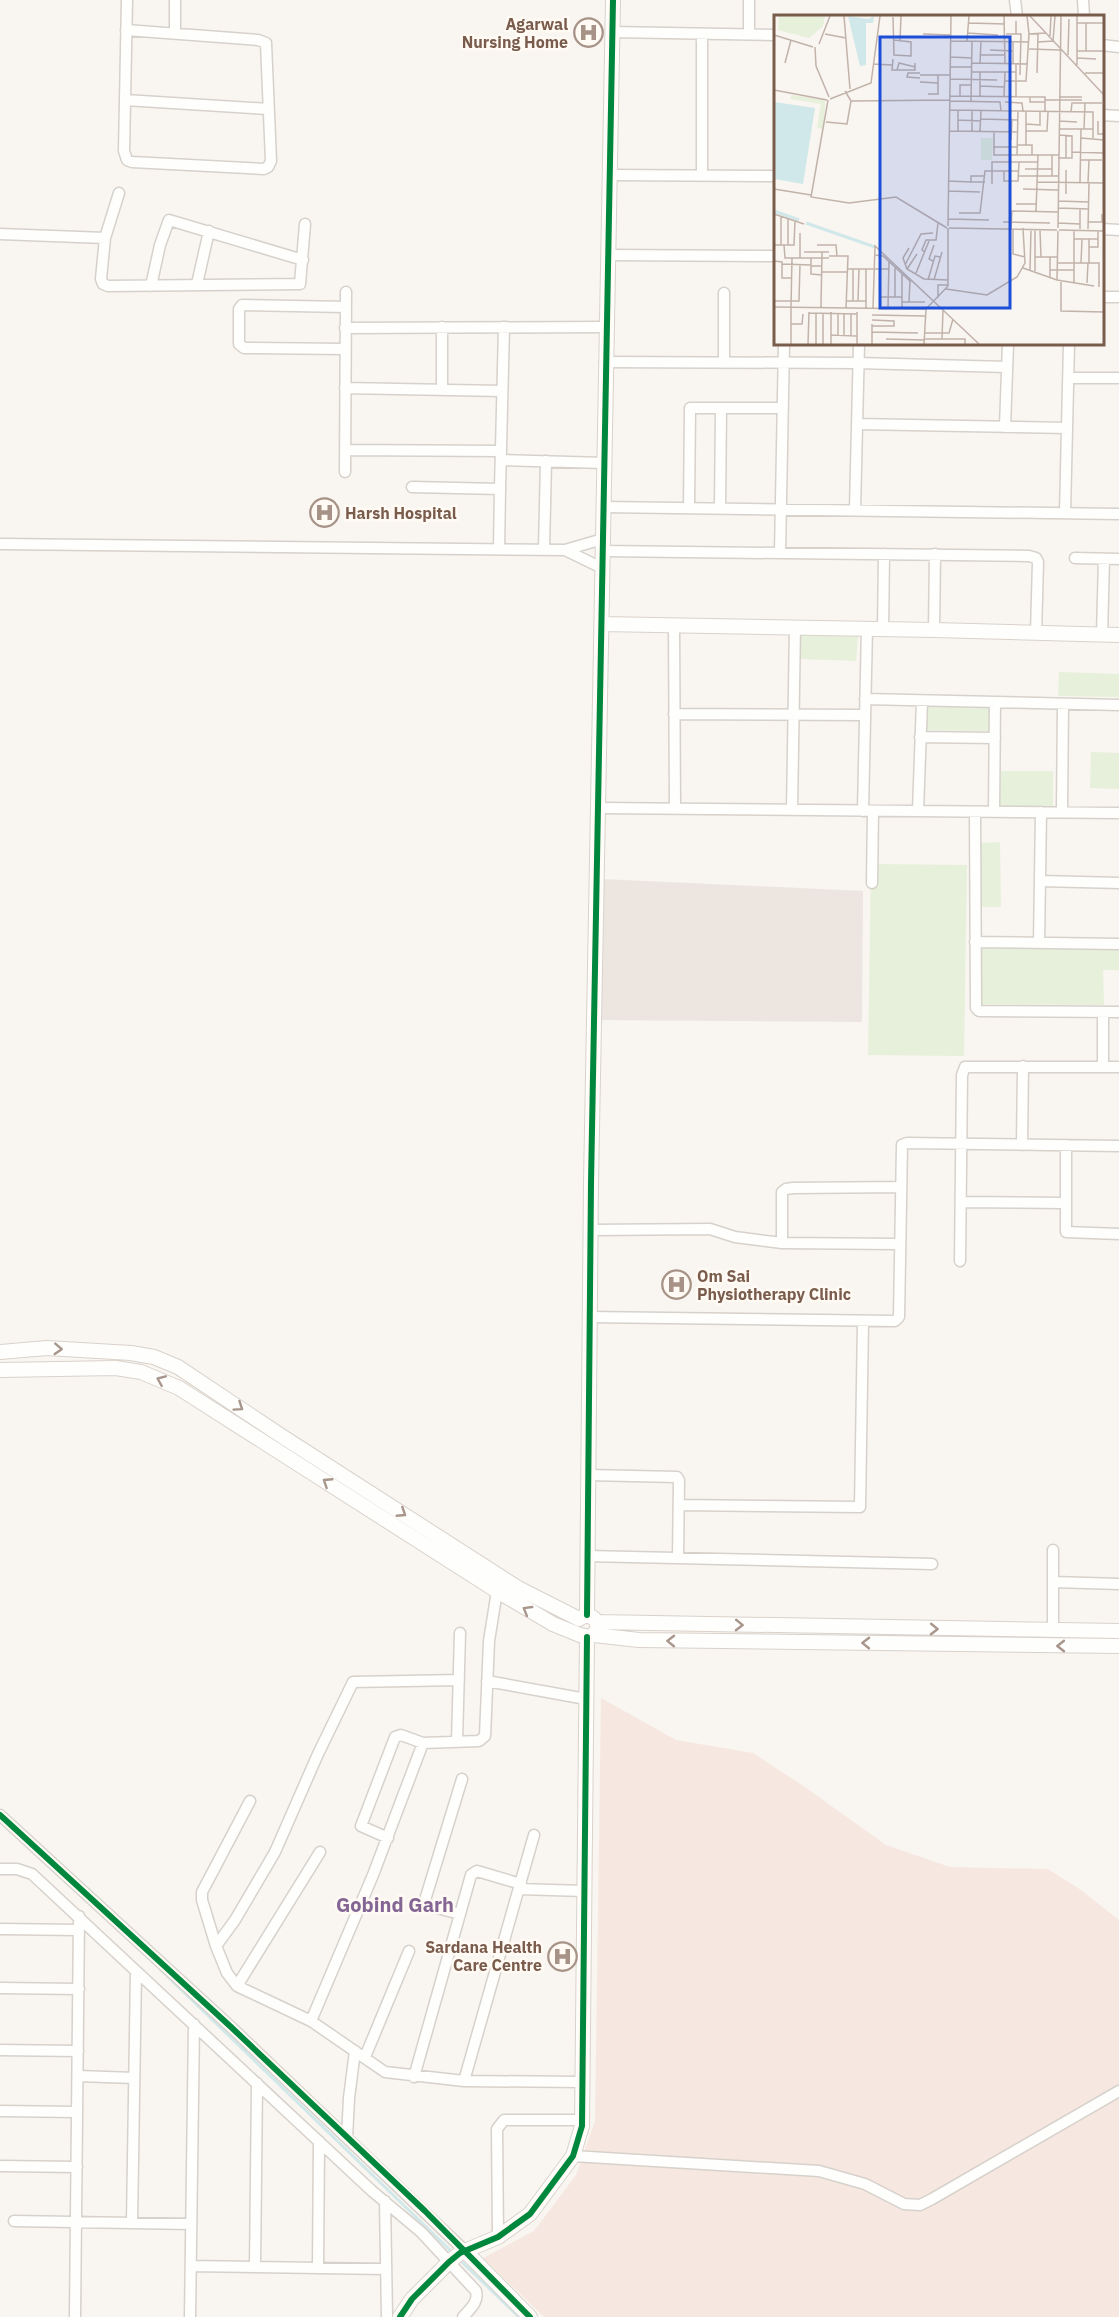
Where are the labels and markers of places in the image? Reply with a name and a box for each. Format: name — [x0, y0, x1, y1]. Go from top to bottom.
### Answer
place label: Agarwal Nursing Home — [462, 14, 568, 52]
hospital icon: Agarwal Nursing Home — [573, 17, 605, 49]
hospital icon: Harsh Hospital — [308, 497, 340, 529]
place label: Harsh Hospital — [345, 503, 457, 523]
place label: Om Sai Physiotherapy Clinic — [697, 1266, 851, 1304]
hospital icon: Om Sai Physiotherapy Clinic — [660, 1269, 692, 1301]
place label: Sardana Health Care Centre — [425, 1937, 542, 1975]
hospital icon: Sardana Health Care Centre — [547, 1940, 579, 1972]

